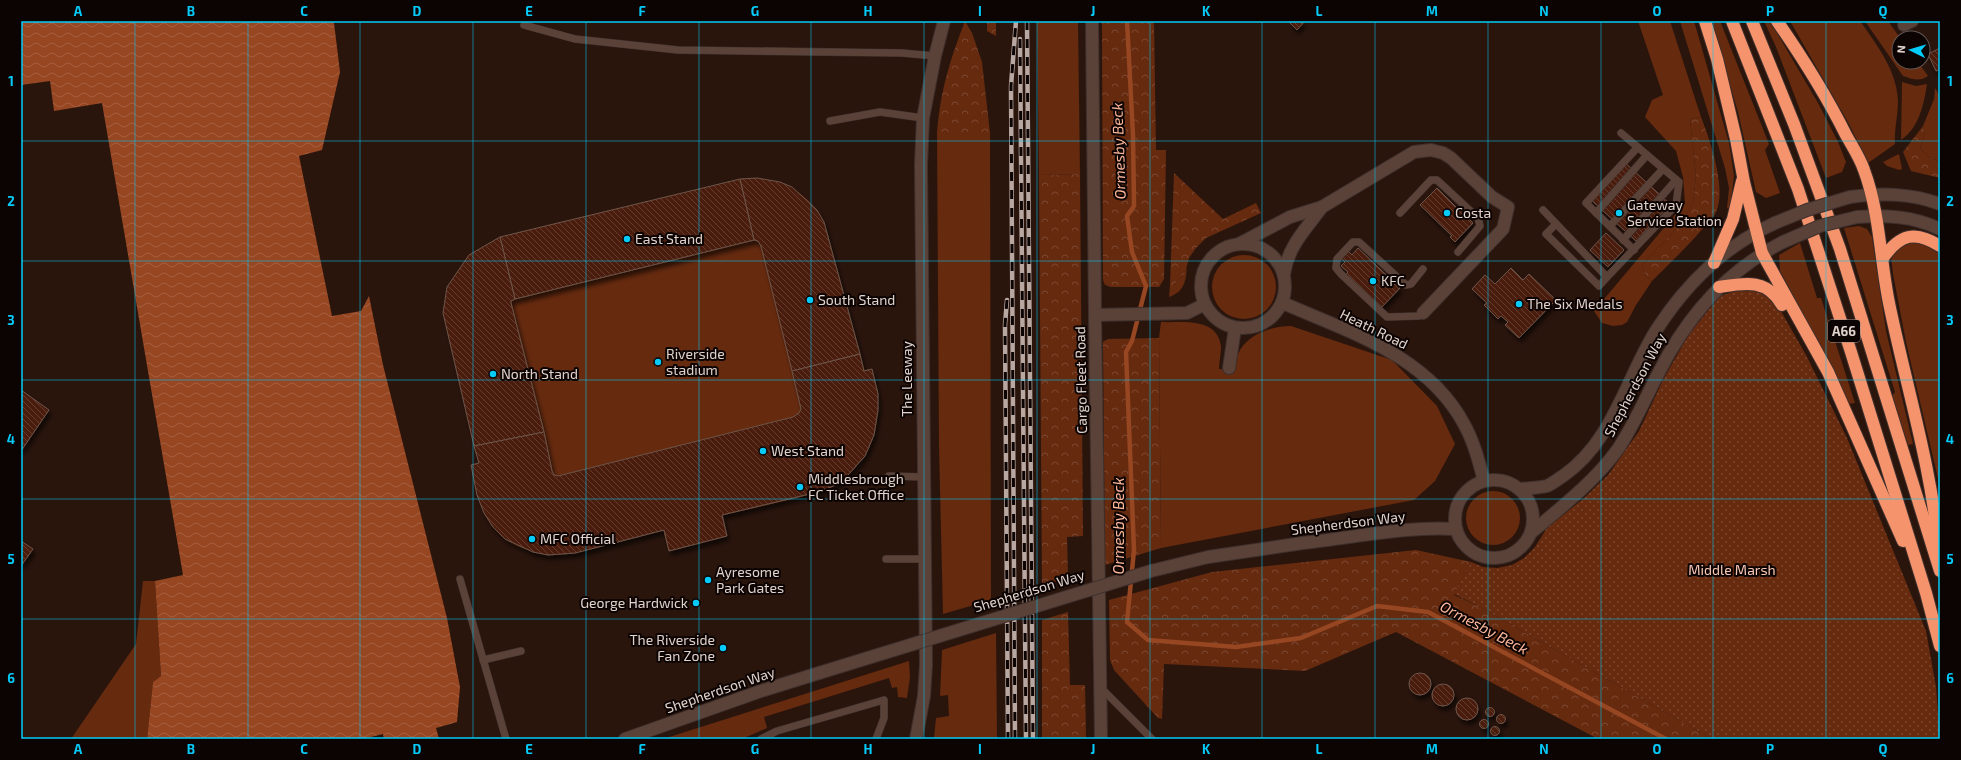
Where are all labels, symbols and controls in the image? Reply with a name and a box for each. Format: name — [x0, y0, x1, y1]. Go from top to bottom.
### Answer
text: A — [74, 3, 83, 19]
text: B — [187, 3, 195, 19]
text: C — [300, 3, 308, 19]
text: D — [413, 3, 422, 19]
text: E — [525, 3, 533, 19]
text: F — [638, 3, 646, 19]
text: G — [751, 3, 759, 19]
text: H — [864, 3, 873, 19]
text: I — [978, 3, 982, 19]
text: J — [1091, 3, 1095, 19]
text: K — [1202, 3, 1211, 19]
text: L — [1316, 3, 1323, 19]
text: M — [1426, 3, 1438, 19]
text: N — [1539, 3, 1549, 19]
text: O — [1653, 3, 1662, 19]
text: P — [1766, 3, 1774, 19]
text: Q — [1879, 3, 1888, 20]
north arrow — [1891, 30, 1931, 70]
text: N — [1894, 45, 1907, 54]
text: 1 — [8, 73, 14, 89]
text: 1 — [1947, 73, 1953, 89]
water label: Ormesby Beck — [1107, 102, 1130, 200]
text: 2 — [7, 193, 15, 209]
text: 2 — [1946, 193, 1954, 209]
place label: Gateway Service Station — [1627, 196, 1722, 229]
place label: Costa — [1455, 204, 1491, 221]
marker: Costa — [1442, 208, 1452, 218]
marker: Gateway Service Station — [1614, 208, 1624, 218]
place label: East Stand — [635, 230, 703, 247]
marker: East Stand — [622, 234, 632, 244]
place label: KFC — [1381, 272, 1405, 289]
marker: KFC — [1368, 276, 1378, 286]
place label: South Stand — [818, 291, 895, 308]
marker: South Stand — [805, 295, 815, 305]
place label: The Six Medals — [1527, 295, 1623, 312]
marker: The Six Medals — [1514, 299, 1524, 309]
street label: Heath Road — [1338, 305, 1411, 352]
text: 3 — [7, 312, 15, 328]
text: 3 — [1946, 312, 1954, 328]
road number: A66 — [1828, 320, 1860, 342]
street label: Cargo Fleet Road — [1071, 326, 1090, 434]
street label: Shepherdson Way — [1600, 329, 1669, 440]
street label: The Leeway — [898, 341, 915, 417]
place label: Riverside stadium — [666, 345, 725, 378]
marker: Riverside stadium — [653, 357, 663, 367]
place label: North Stand — [501, 365, 578, 382]
marker: North Stand — [488, 369, 498, 379]
text: 4 — [7, 431, 15, 447]
text: 4 — [1946, 431, 1954, 447]
place label: West Stand — [771, 442, 844, 459]
marker: West Stand — [758, 446, 768, 456]
place label: Middlesbrough FC Ticket Office — [808, 470, 904, 503]
water label: Ormesby Beck — [1109, 477, 1128, 575]
marker: Middlesbrough FC Ticket Office — [795, 482, 805, 492]
street label: Shepherdson Way — [1290, 507, 1407, 538]
place label: MFC Official — [540, 530, 616, 547]
marker: MFC Official — [527, 534, 537, 544]
text: 5 — [7, 551, 15, 567]
text: 5 — [1946, 551, 1954, 567]
park label: Middle Marsh — [1688, 561, 1776, 578]
place label: Ayresome Park Gates — [716, 563, 784, 596]
street label: Shepherdson Way — [971, 565, 1087, 615]
marker: Ayresome Park Gates — [703, 575, 713, 585]
place label: George Hardwick — [580, 594, 688, 611]
water label: Ormesby Beck — [1437, 596, 1532, 659]
marker: George Hardwick — [691, 598, 701, 608]
place label: The Riverside Fan Zone — [629, 631, 715, 664]
marker: The Riverside Fan Zone — [718, 643, 728, 653]
street label: Shepherdson Way — [663, 663, 778, 716]
text: 6 — [7, 670, 15, 686]
text: 6 — [1946, 670, 1954, 686]
text: A — [74, 741, 83, 757]
text: B — [187, 741, 195, 757]
text: C — [300, 741, 308, 757]
text: D — [413, 741, 422, 757]
text: E — [525, 741, 533, 757]
text: F — [638, 741, 646, 757]
text: G — [751, 741, 759, 757]
text: H — [864, 741, 873, 757]
text: I — [978, 741, 982, 757]
text: J — [1091, 741, 1095, 757]
text: K — [1202, 741, 1211, 757]
text: L — [1316, 741, 1323, 757]
text: M — [1426, 741, 1438, 757]
text: N — [1539, 741, 1549, 757]
text: O — [1653, 741, 1662, 757]
text: P — [1766, 741, 1774, 757]
text: Q — [1879, 741, 1888, 758]

